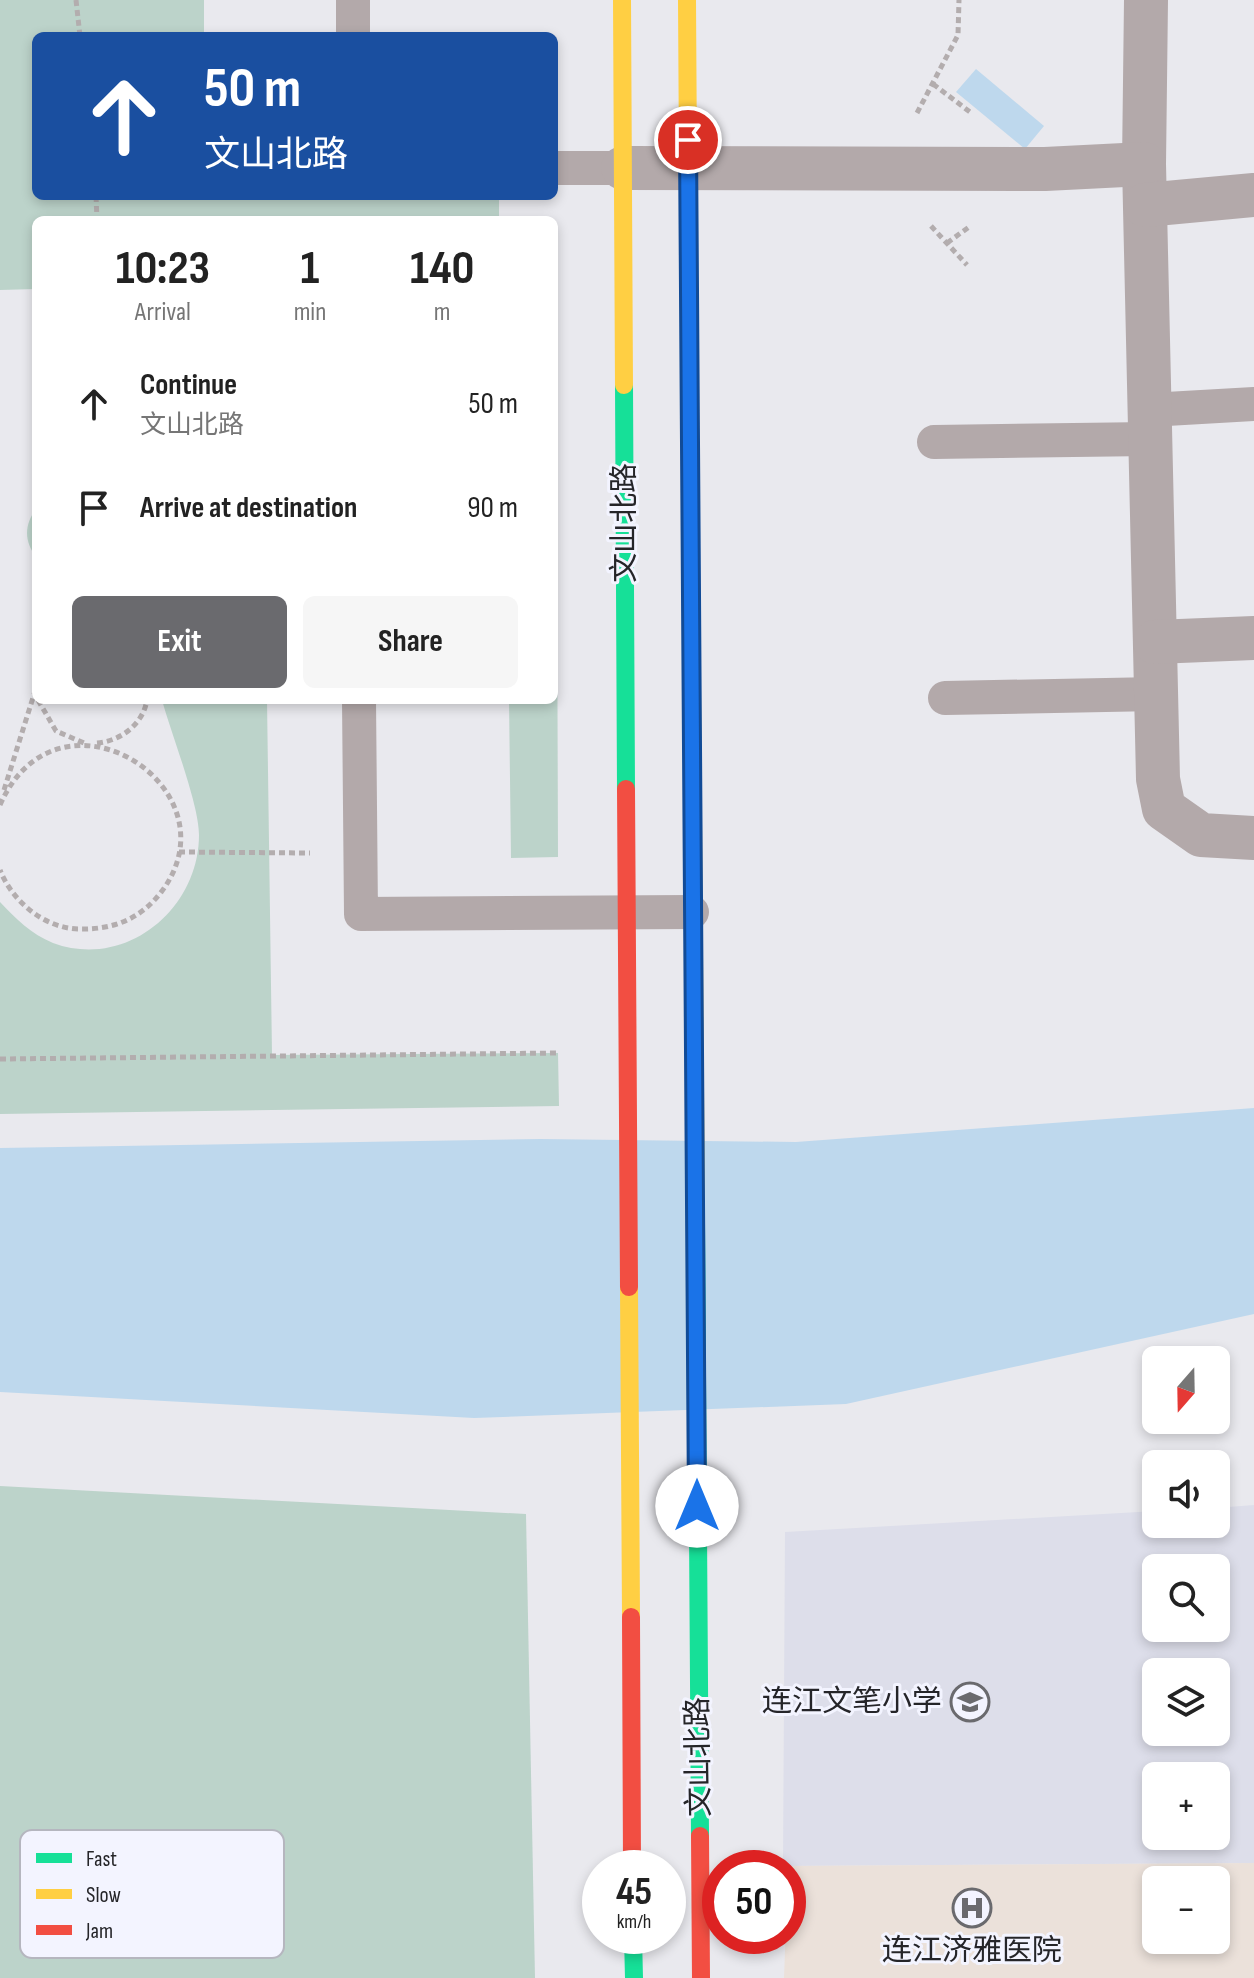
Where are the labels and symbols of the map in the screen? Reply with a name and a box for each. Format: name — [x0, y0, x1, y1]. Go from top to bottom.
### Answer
pin — [654, 106, 722, 174]
street label: 文山北路 — [607, 463, 643, 583]
north arrow — [1142, 1346, 1230, 1434]
position arrow — [655, 1464, 739, 1548]
school or university icon: 连江文笔小学 — [949, 1681, 991, 1723]
place label: 连江文笔小学 — [762, 1684, 942, 1720]
street label: 文山北路 — [680, 1697, 718, 1817]
legend — [20, 1830, 284, 1958]
text: Fast — [86, 1846, 117, 1873]
speed limit sign: 50 — [702, 1850, 806, 1954]
text: Slow — [86, 1882, 121, 1909]
hospital icon: 连江济雅医院 — [951, 1887, 993, 1929]
text: Jam — [85, 1918, 113, 1945]
place label: 连江济雅医院 — [882, 1933, 1062, 1969]

